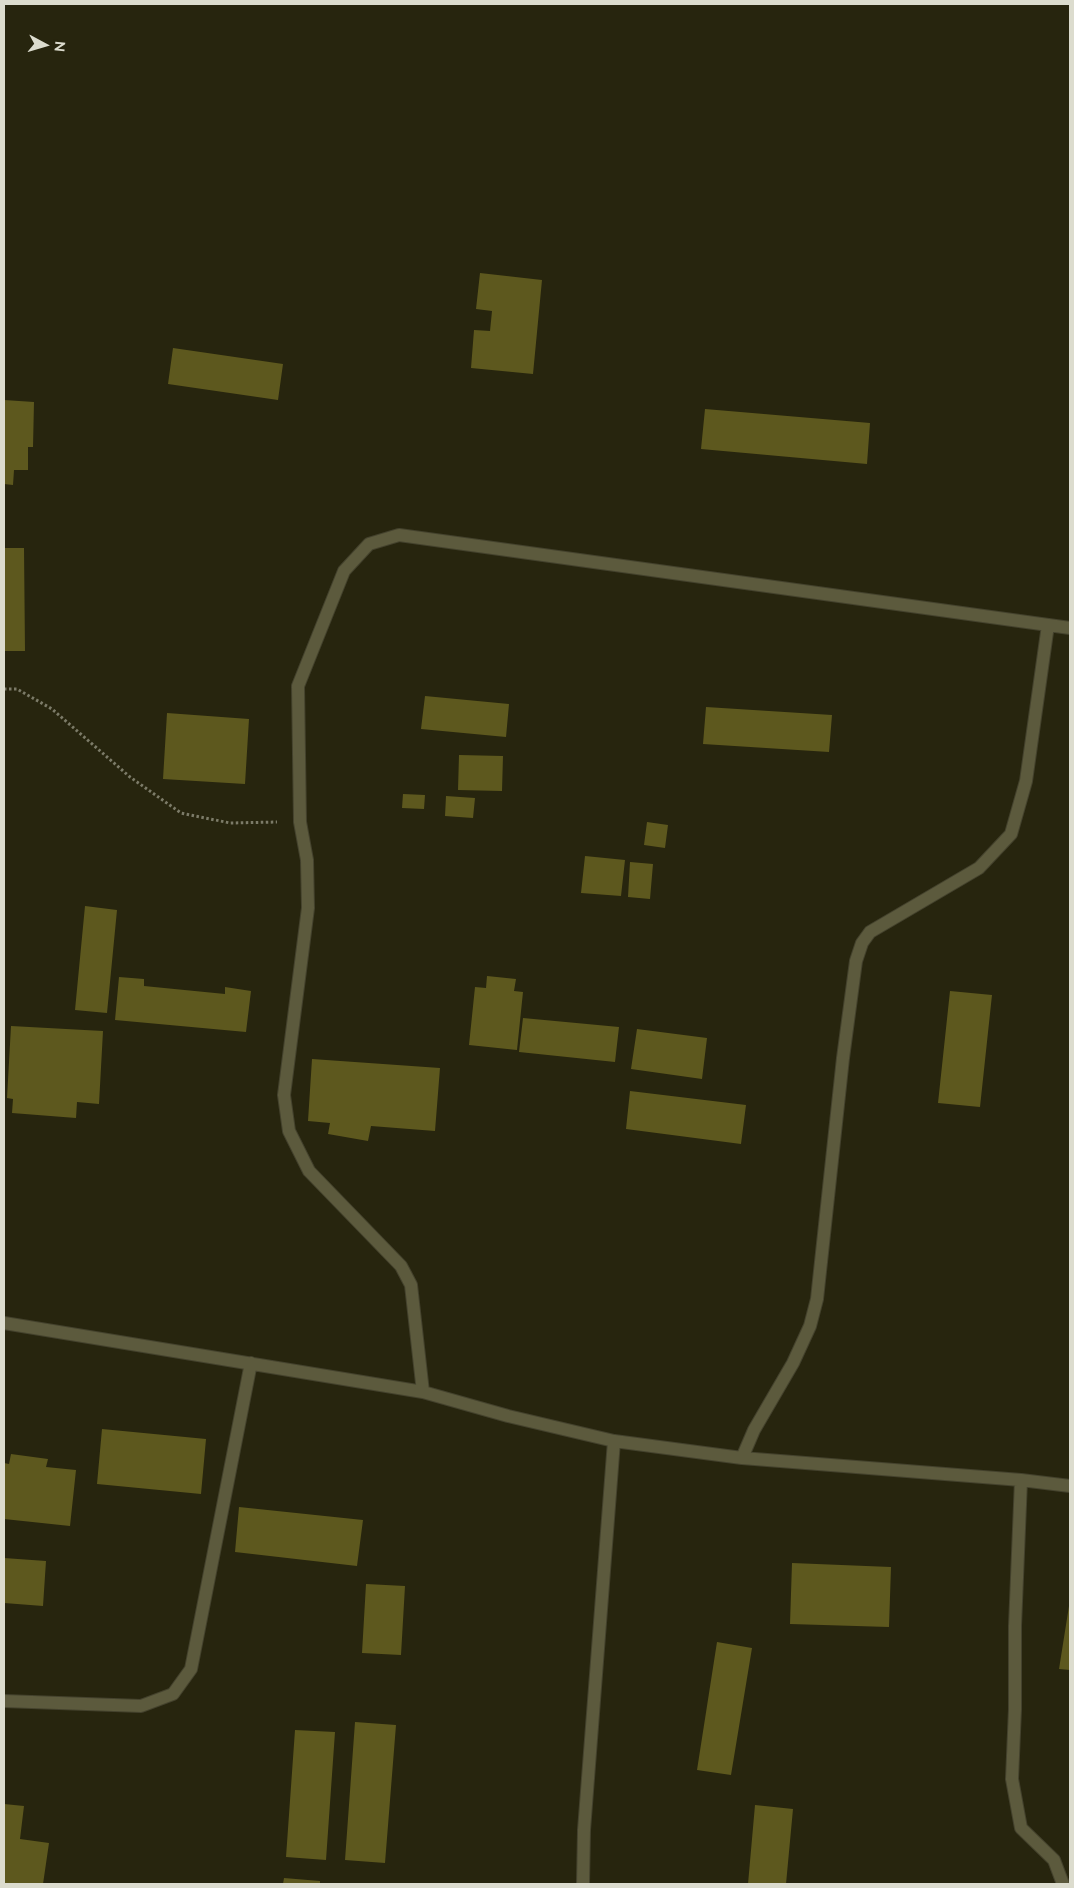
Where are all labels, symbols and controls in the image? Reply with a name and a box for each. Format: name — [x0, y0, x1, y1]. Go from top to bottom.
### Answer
north arrow — [20, 20, 70, 70]
text: N — [51, 40, 68, 53]

